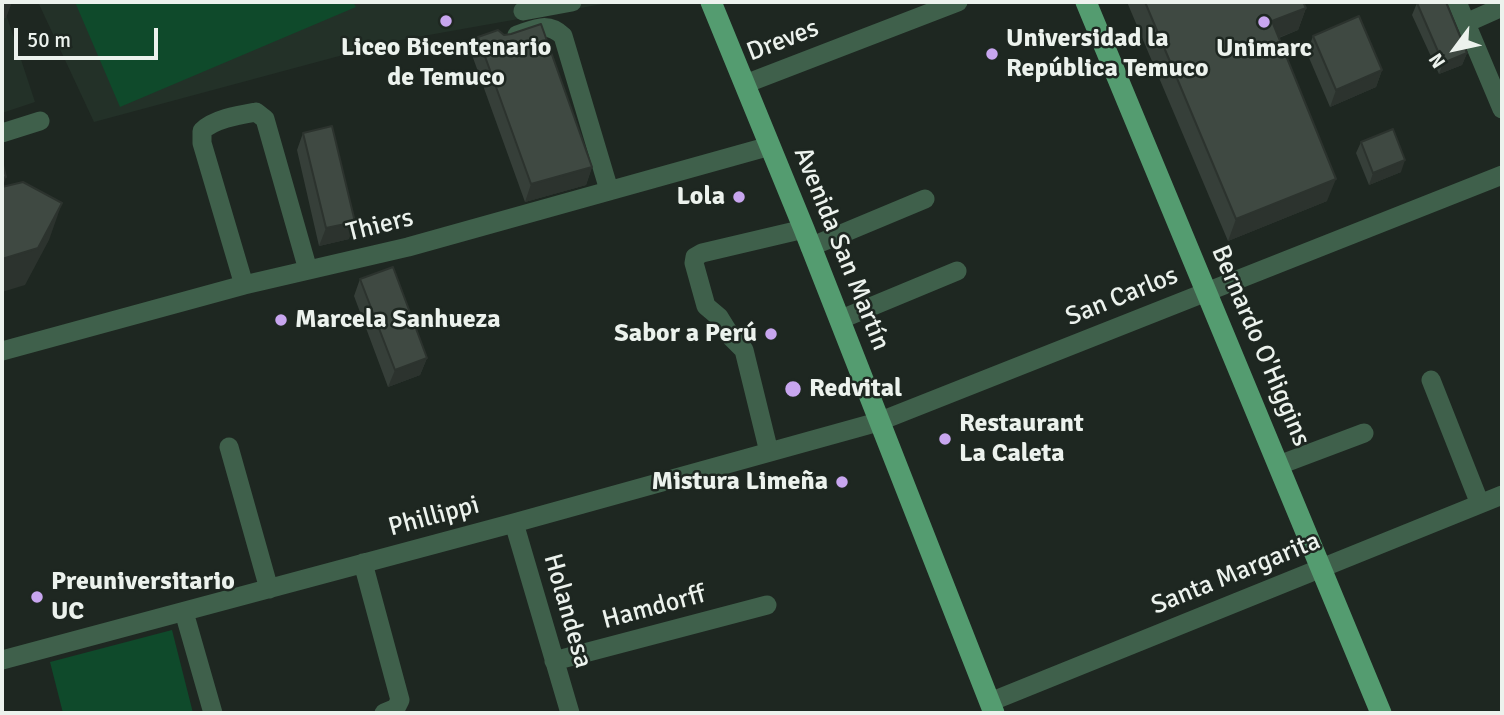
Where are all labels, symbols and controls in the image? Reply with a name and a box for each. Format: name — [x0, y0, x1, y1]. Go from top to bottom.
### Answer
marker: Liceo Bicentenario de Temuco — [438, 13, 454, 29]
street label: Dreves — [743, 13, 823, 69]
scale bar — [18, 14, 161, 58]
marker: Unimarc — [1256, 14, 1272, 30]
north arrow — [1420, 14, 1490, 84]
place label: Universidad la República Temuco — [1006, 23, 1208, 84]
text: 50 m — [27, 27, 71, 53]
place label: Liceo Bicentenario de Temuco — [341, 32, 551, 94]
place label: Unimarc — [1216, 33, 1312, 65]
marker: Universidad la República Temuco — [984, 46, 1000, 62]
text: N — [1424, 48, 1451, 73]
street label: Avenida San Martín — [786, 143, 896, 355]
place label: Lola — [677, 181, 725, 213]
marker: Lola — [731, 189, 747, 205]
street label: Thiers — [343, 203, 417, 249]
street label: Bernardo O'Higgins — [1204, 241, 1316, 451]
street label: San Carlos — [1061, 260, 1183, 334]
place label: Marcela Sanhueza — [295, 304, 501, 336]
marker: Marcela Sanhueza — [273, 312, 289, 328]
place label: Sabor a Perú — [614, 318, 757, 350]
marker: Sabor a Perú — [763, 326, 779, 342]
place label: Redvital — [809, 373, 902, 405]
marker: Redvital — [783, 379, 803, 399]
place label: Restaurant La Caleta — [959, 408, 1084, 470]
marker: Restaurant La Caleta — [937, 431, 953, 447]
place label: Mistura Limeña — [651, 466, 828, 498]
marker: Mistura Limeña — [834, 474, 850, 490]
street label: Phillippi — [385, 490, 483, 544]
street label: Santa Margarita — [1147, 526, 1325, 622]
street label: Holandesa — [536, 550, 598, 672]
place label: Preuniversitario UC — [51, 566, 235, 628]
street label: Hamdorff — [599, 579, 709, 637]
marker: Preuniversitario UC — [29, 589, 45, 605]

